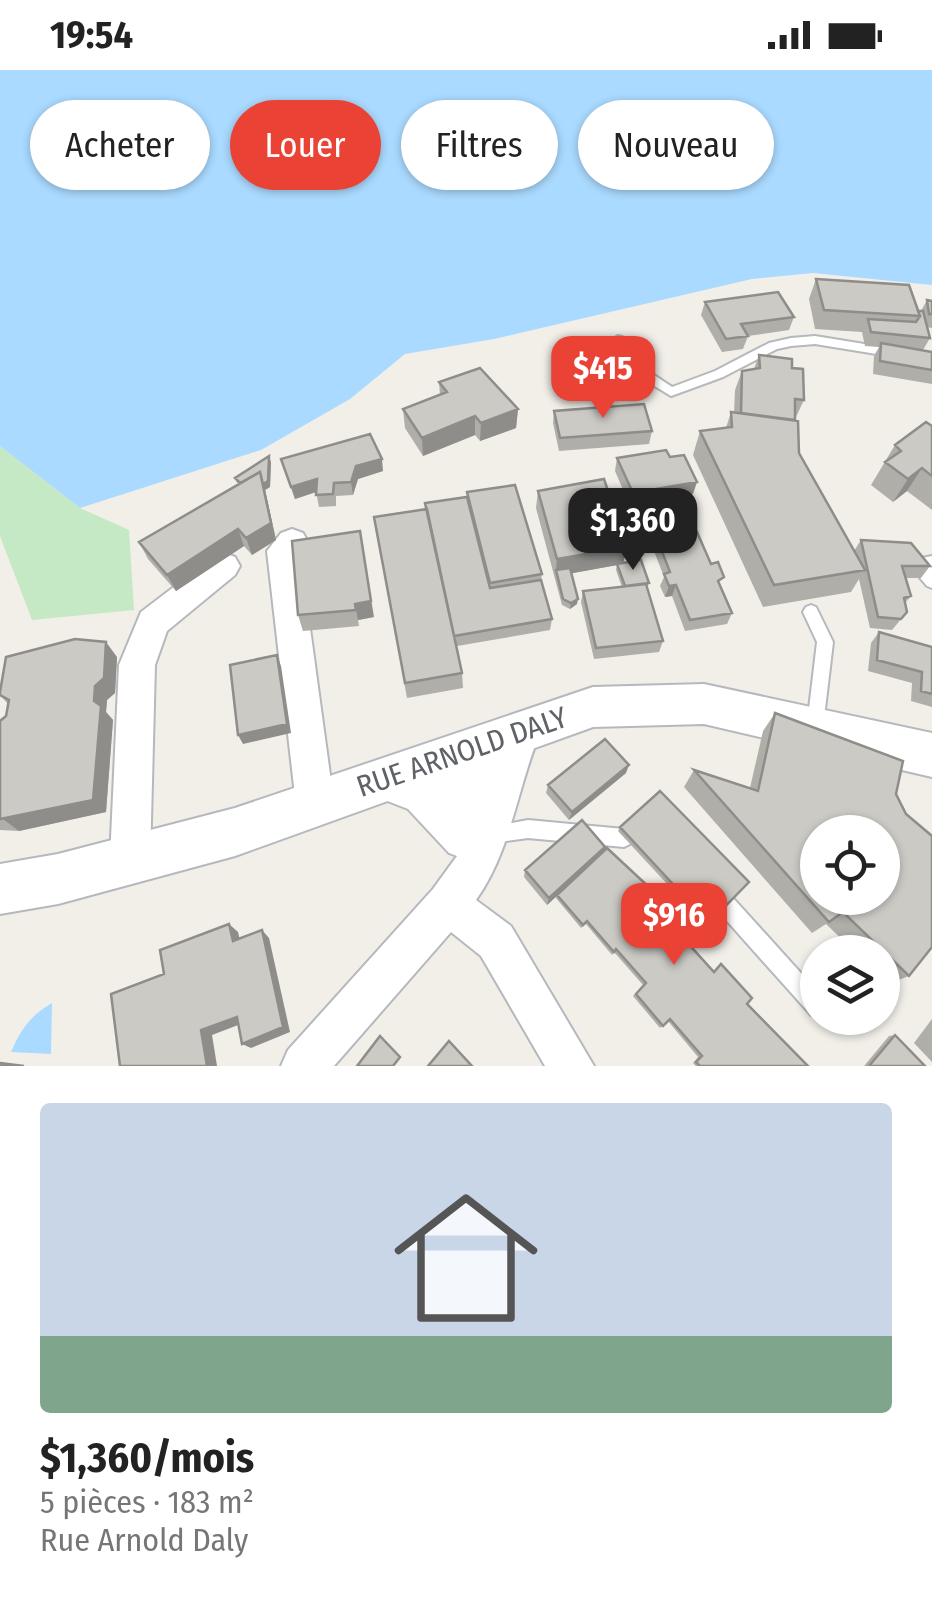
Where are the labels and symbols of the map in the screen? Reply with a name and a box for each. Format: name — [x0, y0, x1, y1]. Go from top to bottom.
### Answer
pin: $415 — [544, 336, 662, 421]
pin: $1,360 — [552, 488, 714, 573]
street label: RUE ARNOLD DALY — [352, 699, 572, 805]
pin: $916 — [615, 883, 733, 968]

